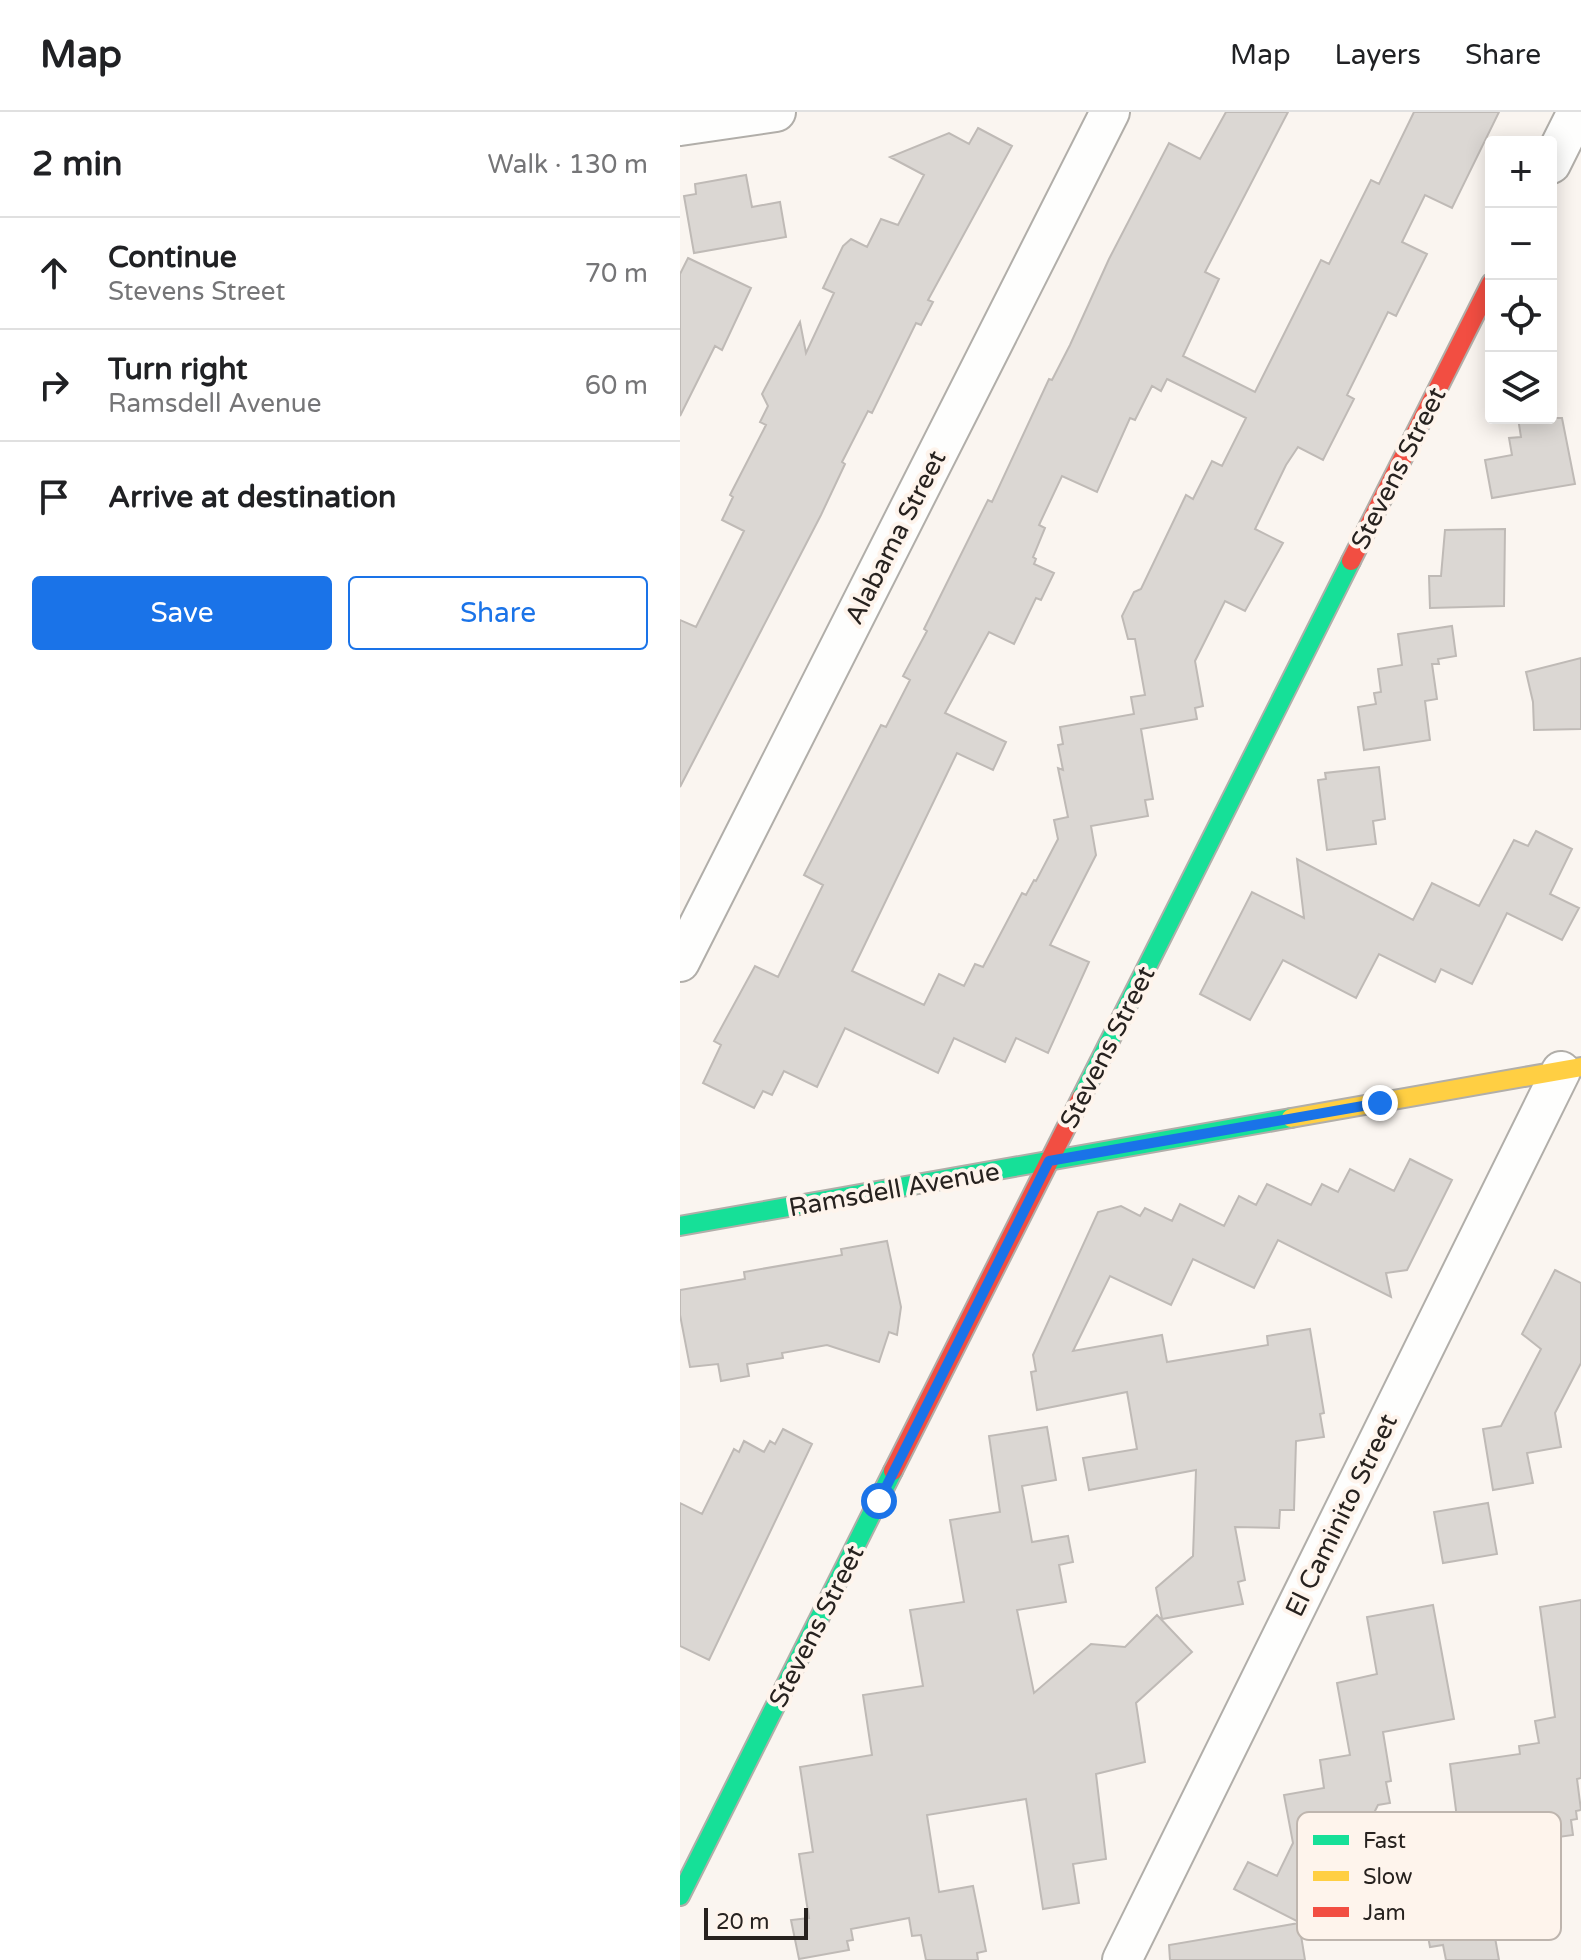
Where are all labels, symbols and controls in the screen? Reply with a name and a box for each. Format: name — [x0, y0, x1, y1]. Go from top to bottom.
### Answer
text: Map — [40, 32, 122, 78]
text: Map — [1230, 38, 1291, 72]
text: Layers — [1335, 38, 1421, 72]
text: Share — [1465, 38, 1541, 72]
map controls — [1485, 136, 1557, 424]
button: + — [1485, 136, 1557, 208]
text: 2 min — [32, 144, 123, 185]
text: Walk · 130 m — [488, 149, 648, 180]
button: − — [1485, 208, 1557, 280]
text: Continue — [108, 239, 237, 276]
icon: ahead — [32, 251, 76, 295]
text: 70 m — [585, 258, 648, 289]
text: Stevens Street — [108, 276, 285, 307]
button: locate — [1485, 280, 1557, 352]
text: Turn right — [108, 351, 248, 388]
button: layers — [1485, 352, 1557, 424]
icon: right — [32, 363, 76, 407]
text: 60 m — [585, 370, 648, 401]
street label: Stevens Street — [1344, 382, 1453, 554]
text: Ramsdell Avenue — [108, 388, 321, 419]
street label: Alabama Street — [838, 445, 953, 629]
icon: arrive — [32, 475, 76, 519]
text: Arrive at destination — [108, 479, 396, 516]
button: Save — [32, 576, 332, 650]
button: Share — [348, 576, 648, 650]
street label: Stevens Street — [1053, 961, 1162, 1133]
route end — [1362, 1085, 1398, 1121]
street label: Ramsdell Avenue — [786, 1156, 1002, 1223]
street label: El Caminito Street — [1279, 1409, 1404, 1622]
route start — [861, 1483, 897, 1519]
street label: Stevens Street — [762, 1540, 871, 1712]
legend — [1297, 1812, 1561, 1940]
text: Fast — [1363, 1828, 1406, 1854]
text: Slow — [1363, 1864, 1413, 1890]
text: Jam — [1363, 1900, 1406, 1926]
scale bar — [704, 1904, 808, 1940]
text: 20 m — [716, 1909, 770, 1935]

